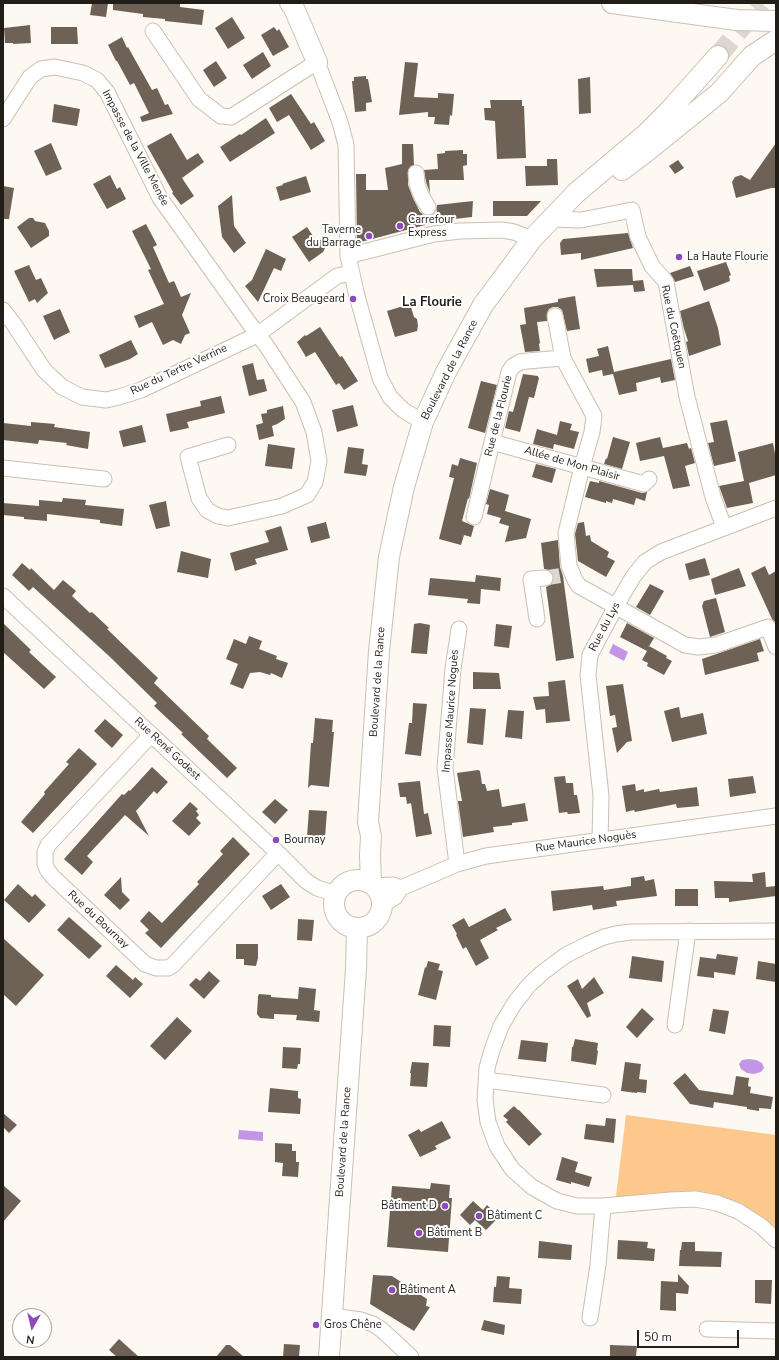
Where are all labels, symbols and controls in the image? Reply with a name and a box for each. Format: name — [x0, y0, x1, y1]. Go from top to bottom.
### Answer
street label: Impasse de la Ville Menée — [99, 88, 171, 208]
place label: Carrefour Express — [408, 213, 454, 239]
marker: Carrefour Express — [395, 221, 405, 231]
place label: Taverne du Barrage — [306, 223, 361, 249]
marker: Taverne du Barrage — [364, 231, 374, 241]
place label: La Haute Flourie — [687, 250, 768, 264]
marker: La Haute Flourie — [674, 252, 684, 262]
street label: Rue du Coëtquen — [658, 284, 688, 370]
place label: Croix Beaugeard — [263, 292, 345, 306]
marker: Croix Beaugeard — [348, 294, 358, 304]
district label: La Flourie — [402, 295, 462, 311]
street label: Boulevard de la Rance — [419, 318, 481, 422]
street label: Rue du Tertre Verrine — [129, 342, 229, 398]
street label: Rue de la Flourie — [483, 374, 515, 458]
street label: Allée de Mon Plaisir — [523, 444, 621, 484]
street label: Rue du Lys — [587, 600, 623, 654]
street label: Boulevard de la Rance — [368, 626, 388, 738]
street label: Impasse Maurice Noguès — [440, 649, 462, 773]
street label: Rue René Godest — [131, 715, 203, 783]
street label: Rue Maurice Noguès — [535, 828, 637, 856]
place label: Bournay — [284, 833, 325, 847]
marker: Bournay — [271, 835, 281, 845]
street label: Rue du Bournay — [65, 888, 131, 952]
street label: Boulevard de la Rance — [334, 1086, 354, 1198]
place label: Bâtiment D — [381, 1199, 437, 1213]
marker: Bâtiment D — [440, 1201, 450, 1211]
place label: Bâtiment C — [487, 1209, 542, 1223]
marker: Bâtiment C — [474, 1211, 484, 1221]
place label: Bâtiment B — [427, 1226, 482, 1240]
marker: Bâtiment B — [414, 1228, 424, 1238]
place label: Bâtiment A — [400, 1283, 456, 1297]
marker: Bâtiment A — [387, 1285, 397, 1295]
north arrow — [12, 1308, 52, 1348]
place label: Gros Chêne — [324, 1318, 382, 1332]
marker: Gros Chêne — [311, 1320, 321, 1330]
scale bar — [639, 1322, 741, 1348]
text: 50 m — [644, 1329, 672, 1345]
text: N — [25, 1331, 36, 1347]

